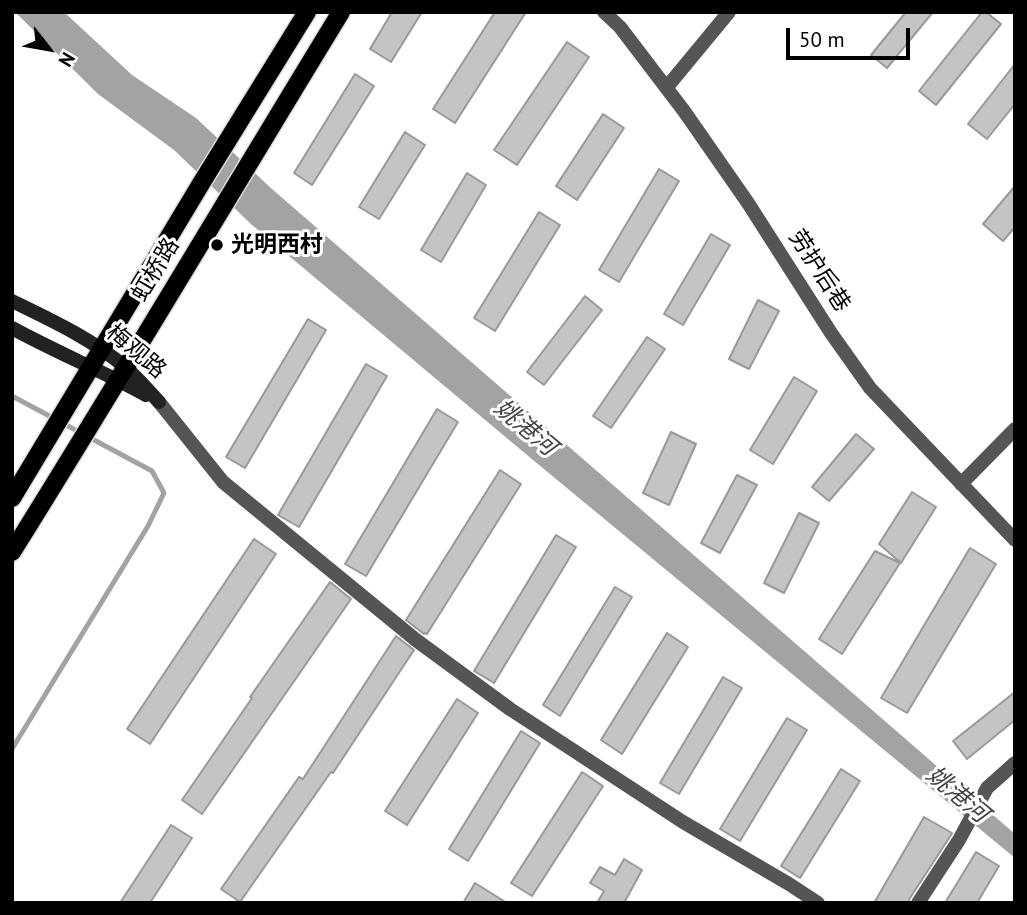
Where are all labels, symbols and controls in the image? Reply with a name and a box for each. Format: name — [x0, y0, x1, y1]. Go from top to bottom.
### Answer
north arrow — [14, 14, 84, 84]
scale bar — [789, 14, 913, 58]
text: 50 m — [799, 26, 845, 53]
text: N — [54, 48, 81, 71]
street label: 劳护后巷 — [782, 225, 856, 317]
place label: 光明西村 — [231, 231, 323, 259]
street label: 虹桥路 — [126, 233, 186, 307]
marker: 光明西村 — [209, 237, 225, 253]
street label: 梅观路 — [101, 319, 171, 385]
water label: 姚港河 — [488, 394, 562, 462]
water label: 姚港河 — [920, 761, 994, 829]

